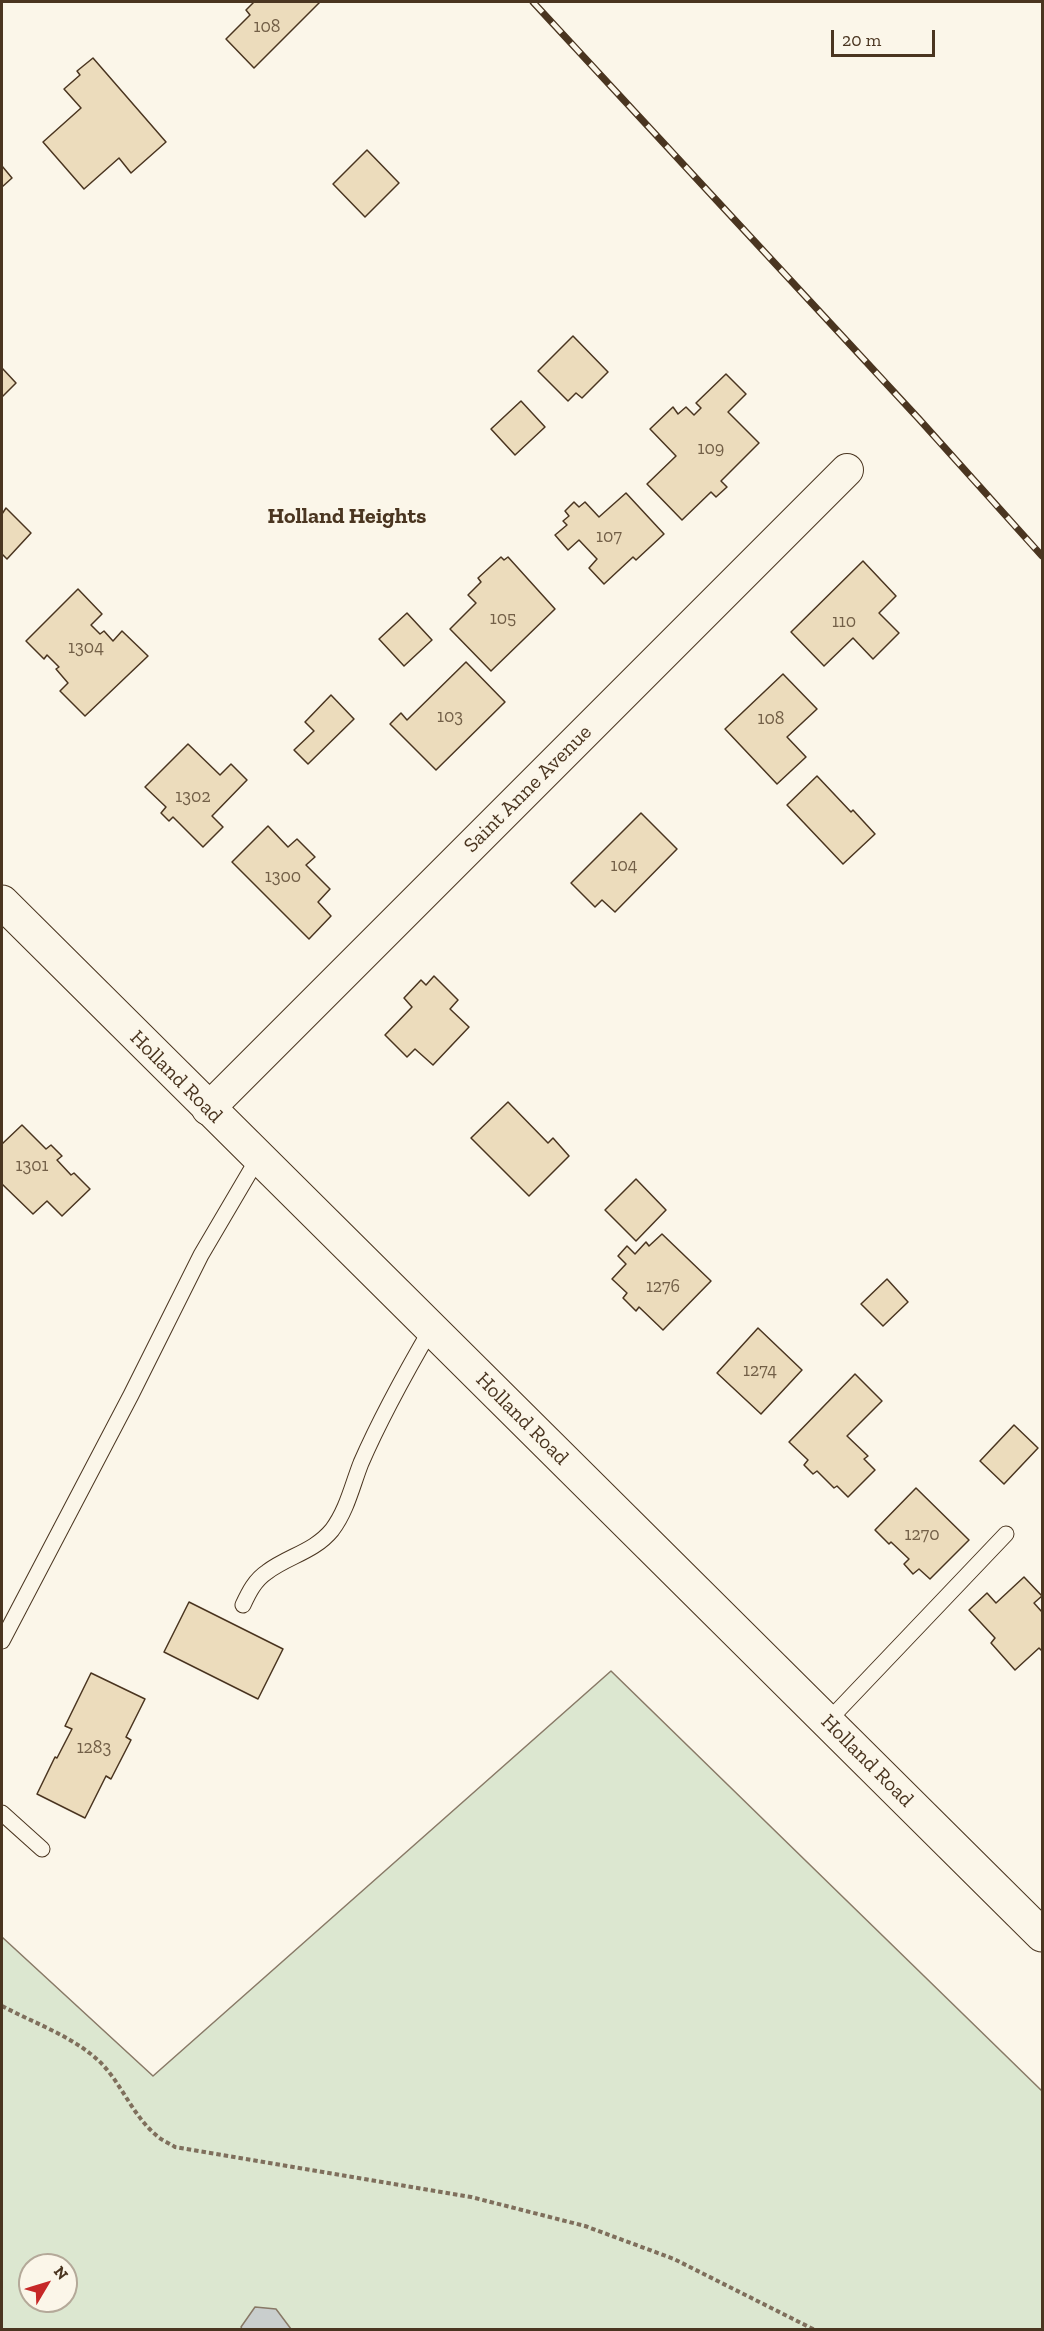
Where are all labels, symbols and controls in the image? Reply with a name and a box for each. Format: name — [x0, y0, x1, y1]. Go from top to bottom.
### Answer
house number: 108 — [254, 16, 280, 38]
scale bar — [834, 18, 938, 56]
text: 20 m — [842, 29, 881, 51]
house number: 109 — [698, 438, 724, 460]
district label: Holland Heights — [268, 504, 426, 530]
house number: 107 — [596, 526, 622, 548]
house number: 105 — [490, 608, 516, 630]
house number: 110 — [832, 611, 856, 633]
house number: 1304 — [68, 637, 104, 659]
house number: 103 — [437, 706, 463, 728]
house number: 108 — [758, 708, 784, 730]
street label: Saint Anne Avenue — [459, 720, 597, 858]
house number: 1302 — [175, 786, 211, 808]
house number: 104 — [611, 855, 637, 877]
house number: 1300 — [265, 866, 301, 888]
street label: Holland Road — [124, 1025, 228, 1129]
house number: 1301 — [15, 1155, 49, 1177]
house number: 1276 — [646, 1276, 680, 1298]
house number: 1274 — [743, 1360, 777, 1382]
street label: Holland Road — [470, 1367, 574, 1471]
house number: 1270 — [904, 1524, 940, 1546]
street label: Holland Road — [815, 1709, 919, 1813]
house number: 1283 — [77, 1737, 111, 1759]
north arrow — [18, 2253, 78, 2313]
text: N — [50, 2262, 72, 2283]

